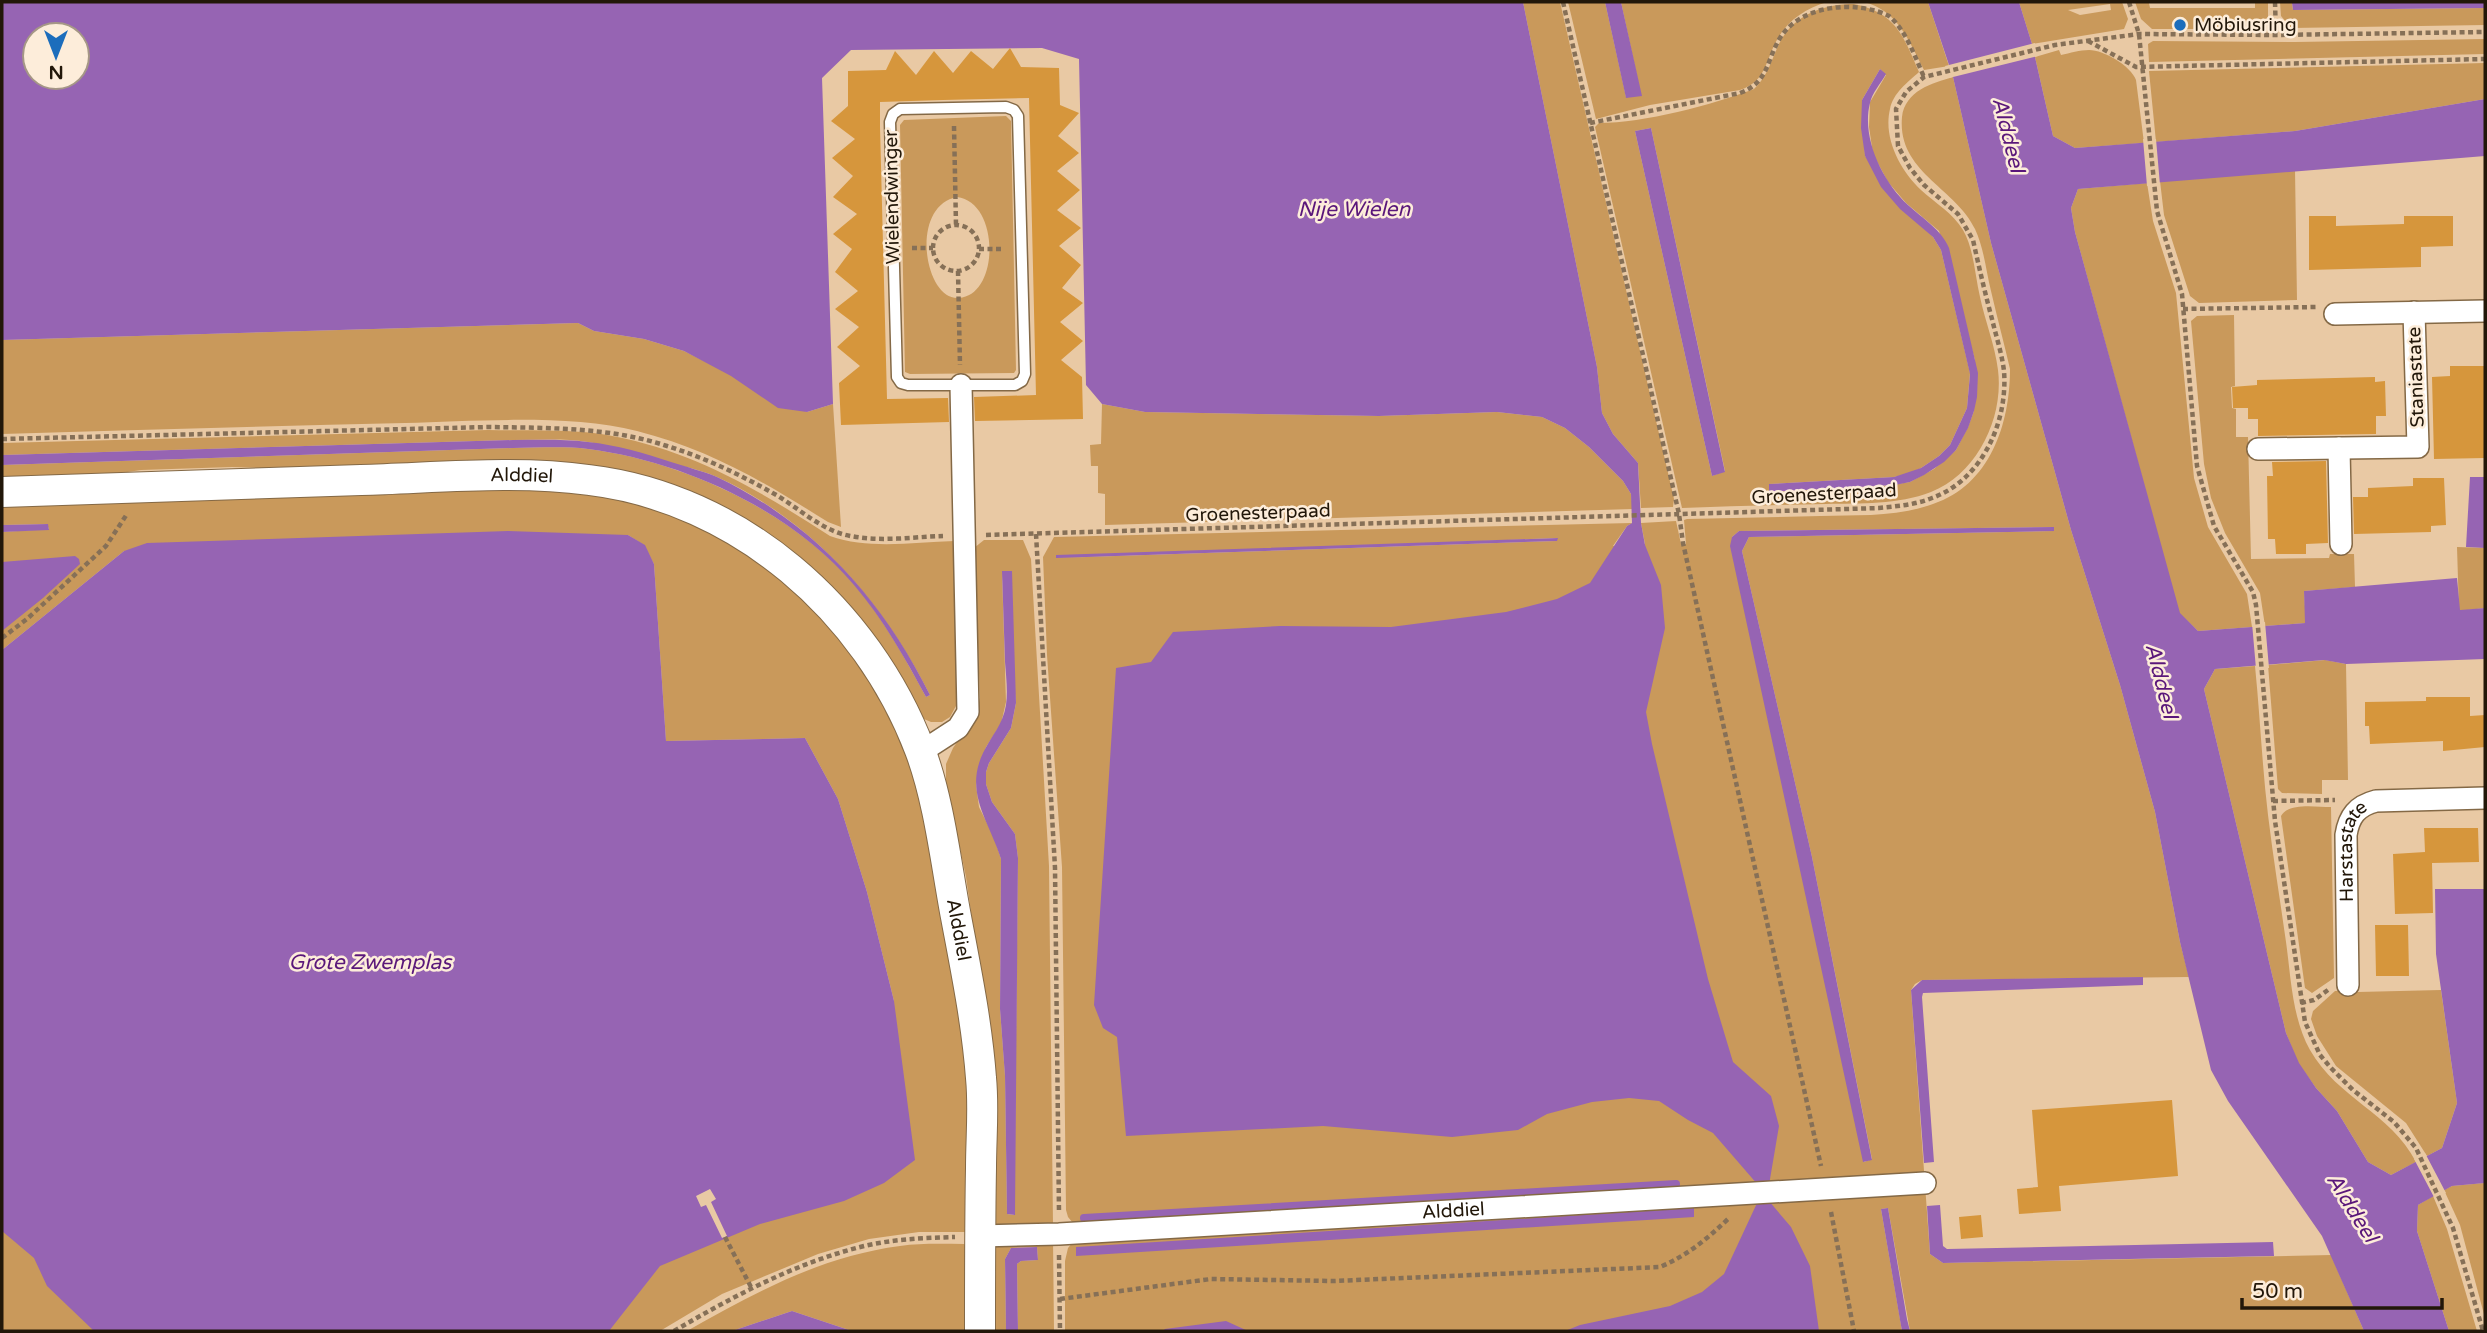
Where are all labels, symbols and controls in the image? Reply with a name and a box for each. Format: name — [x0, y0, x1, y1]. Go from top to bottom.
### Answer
place label: Möbiusring — [2194, 14, 2297, 36]
marker: Möbiusring — [2172, 17, 2188, 33]
north arrow — [21, 21, 91, 91]
text: N — [48, 61, 64, 83]
water label: Alddeel — [1987, 95, 2030, 178]
street label: Wielendwinger — [880, 129, 904, 265]
water label: Nije Wielen — [1298, 197, 1412, 222]
street label: Staniastate — [2403, 326, 2429, 428]
street label: Alddiel — [490, 464, 554, 487]
street label: Groenesterpaad — [1751, 479, 1897, 509]
street label: Groenesterpaad — [1185, 499, 1331, 527]
water label: Alddeel — [2140, 641, 2183, 724]
street label: Harstastate — [2335, 796, 2371, 902]
street label: Alddiel — [942, 897, 975, 963]
water label: Grote Zwemplas — [289, 950, 453, 975]
water label: Alddeel — [2321, 1169, 2384, 1249]
street label: Alddiel — [1421, 1198, 1485, 1224]
scale bar — [2242, 1266, 2442, 1310]
text: 50 m — [2252, 1279, 2303, 1304]

